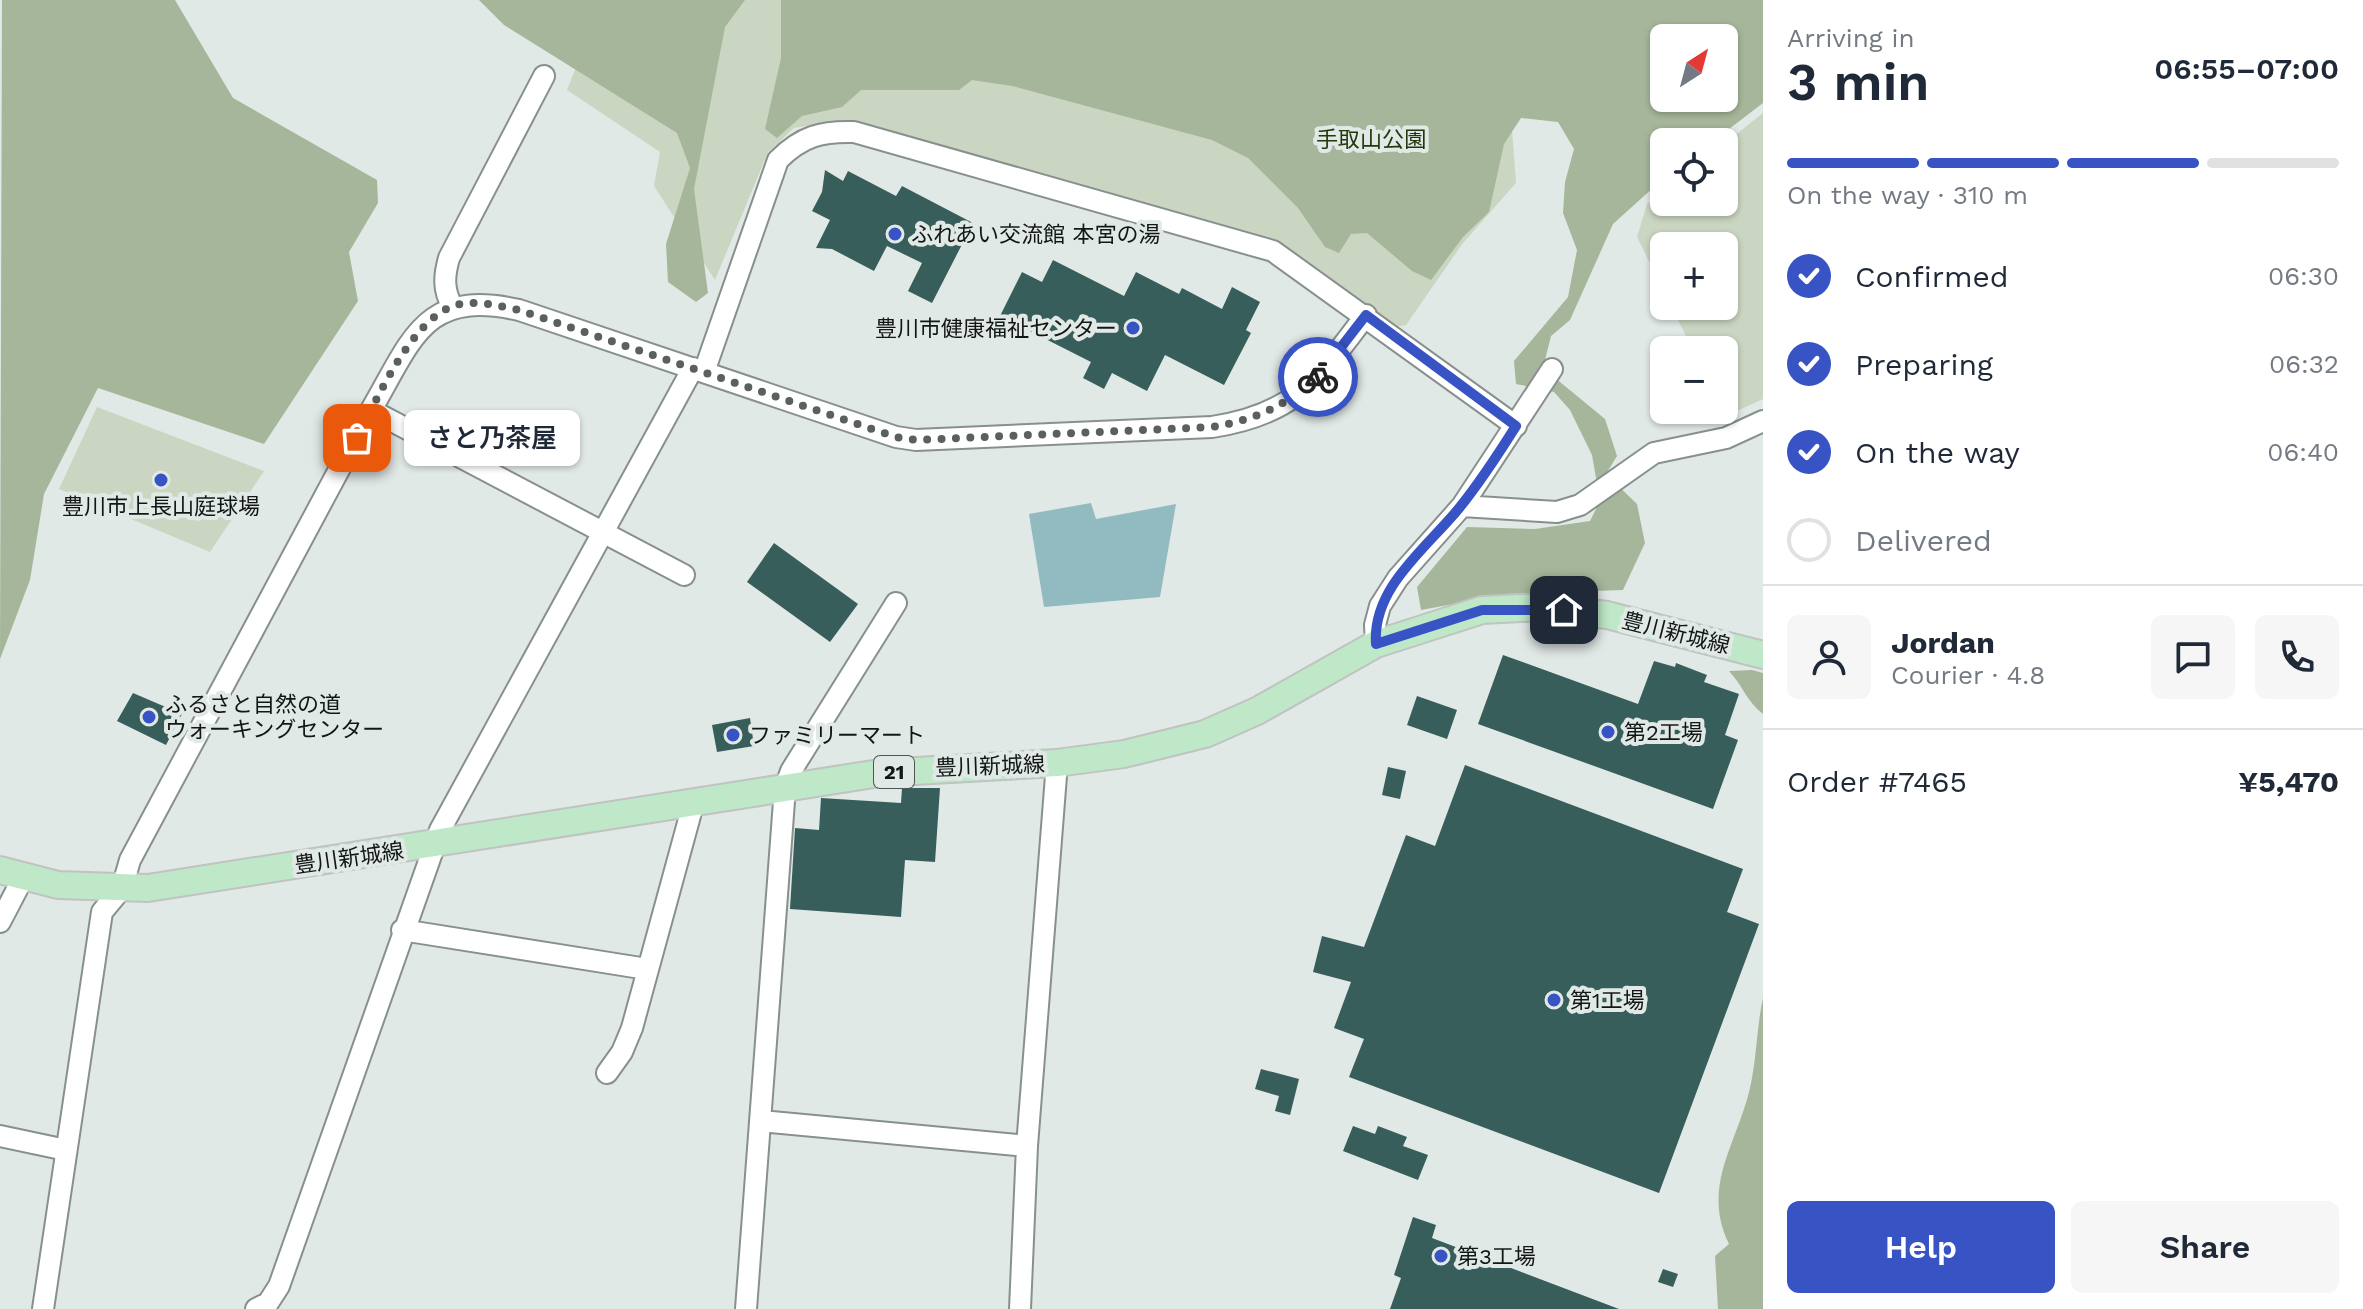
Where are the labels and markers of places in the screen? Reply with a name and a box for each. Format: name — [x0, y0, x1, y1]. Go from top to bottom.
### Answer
place label: ふれあい交流館 本宮の湯 — [911, 222, 1161, 247]
marker: ふれあい交流館 本宮の湯 — [886, 225, 904, 243]
place label: 豊川市健康福祉センター — [875, 316, 1117, 341]
marker: 豊川市健康福祉センター — [1124, 319, 1142, 337]
pin — [323, 404, 391, 472]
callout: さと乃茶屋 — [405, 410, 581, 466]
marker: 豊川市上長山庭球場 — [152, 471, 170, 489]
place label: 豊川市上長山庭球場 — [62, 494, 260, 519]
pin — [1530, 576, 1598, 644]
place label: ふるさと自然の道 ウォーキングセンター — [165, 692, 384, 742]
marker: ふるさと自然の道 ウォーキングセンター — [140, 708, 158, 726]
place label: 第2工場 — [1624, 720, 1703, 745]
place label: ファミリーマート — [749, 723, 925, 748]
marker: 第2工場 — [1599, 723, 1617, 741]
marker: ファミリーマート — [724, 726, 742, 744]
place label: 第1工場 — [1570, 988, 1645, 1013]
marker: 第1工場 — [1545, 991, 1563, 1009]
place label: 第3工場 — [1457, 1244, 1536, 1269]
marker: 第3工場 — [1432, 1247, 1450, 1265]

